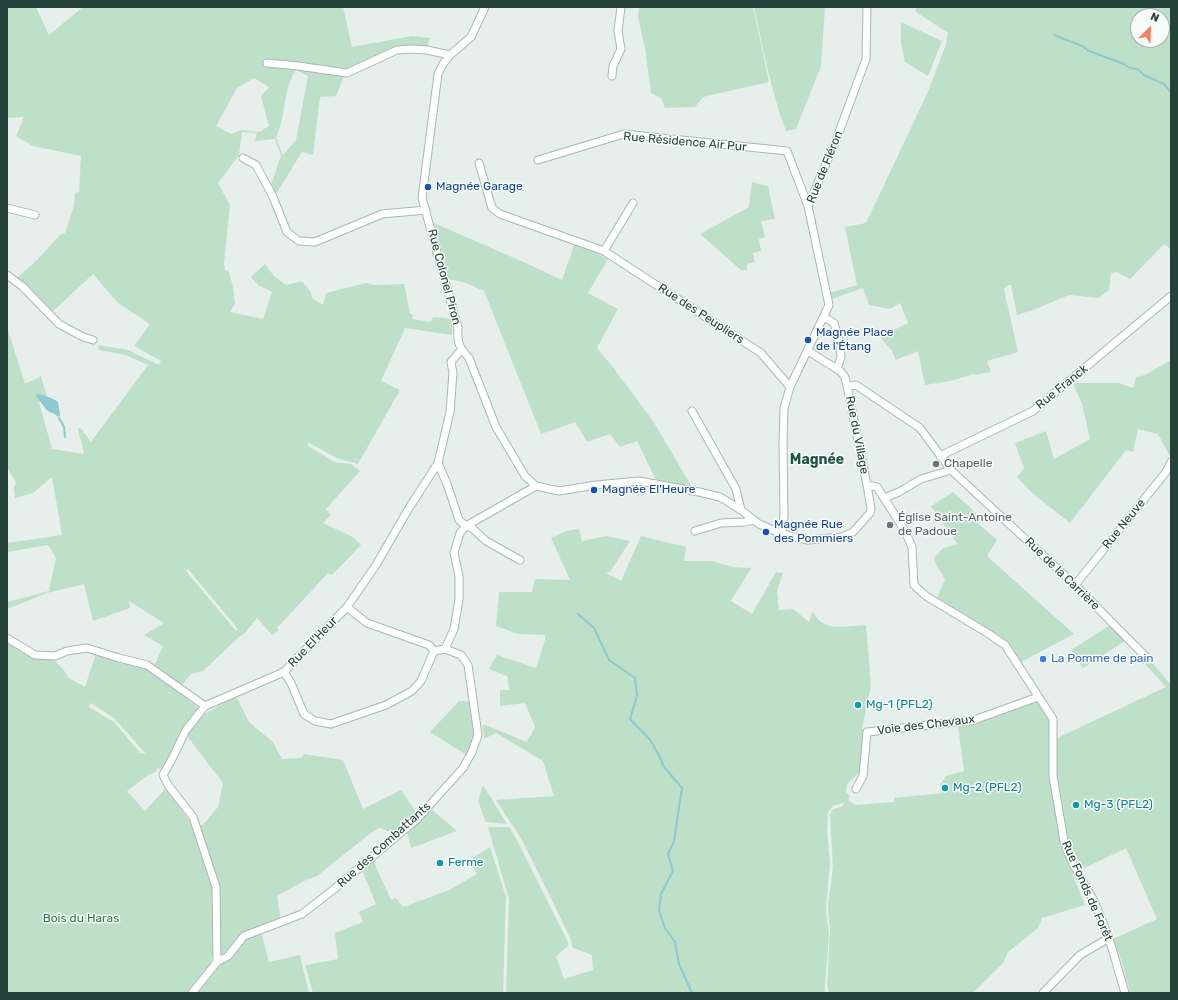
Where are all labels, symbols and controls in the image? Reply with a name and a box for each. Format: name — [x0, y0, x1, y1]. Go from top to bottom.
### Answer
north arrow — [1130, 8, 1170, 48]
text: N — [1148, 10, 1161, 25]
street label: Rue Résidence Air Pur — [623, 129, 747, 155]
street label: Rue de Fléron — [804, 129, 846, 205]
place label: Magnée Garage — [436, 180, 523, 194]
marker: Magnée Garage — [423, 182, 433, 192]
street label: Rue Colonel Piron — [424, 228, 464, 326]
street label: Rue des Peupliers — [655, 281, 747, 347]
place label: Magnée Place de l'Étang — [816, 326, 894, 354]
marker: Magnée Place de l'Étang — [803, 335, 813, 345]
street label: Rue Franck — [1033, 362, 1091, 412]
street label: Rue du Village — [842, 395, 872, 475]
district label: Magnée — [790, 452, 844, 468]
place label: Chapelle — [944, 457, 992, 471]
marker: Chapelle — [931, 459, 941, 469]
place label: Magnée El'Heure — [602, 483, 695, 497]
marker: Magnée El'Heure — [589, 485, 599, 495]
street label: Rue Neuve — [1099, 496, 1149, 552]
place label: Église Saint-Antoine de Padoue — [898, 511, 1012, 539]
place label: Magnée Rue des Pommiers — [774, 518, 853, 546]
marker: Église Saint-Antoine de Padoue — [885, 520, 895, 530]
marker: Magnée Rue des Pommiers — [761, 527, 771, 537]
street label: Rue de la Carrière — [1022, 535, 1102, 613]
street label: Rue El'Heur — [285, 614, 341, 670]
place label: La Pomme de pain — [1051, 652, 1154, 666]
marker: La Pomme de pain — [1038, 654, 1048, 664]
place label: Mg-1 (PFL2) — [866, 698, 933, 712]
marker: Mg-1 (PFL2) — [853, 700, 863, 710]
street label: Voie des Chevaux — [876, 712, 976, 738]
place label: Mg-2 (PFL2) — [953, 781, 1021, 795]
marker: Mg-2 (PFL2) — [940, 783, 950, 793]
place label: Mg-3 (PFL2) — [1084, 798, 1153, 812]
street label: Rue des Combattants — [334, 799, 434, 891]
marker: Mg-3 (PFL2) — [1071, 800, 1081, 810]
street label: Rue Fonds de Forêt — [1058, 839, 1116, 943]
place label: Ferme — [448, 856, 484, 870]
marker: Ferme — [435, 858, 445, 868]
park label: Bois du Haras — [43, 912, 119, 926]

